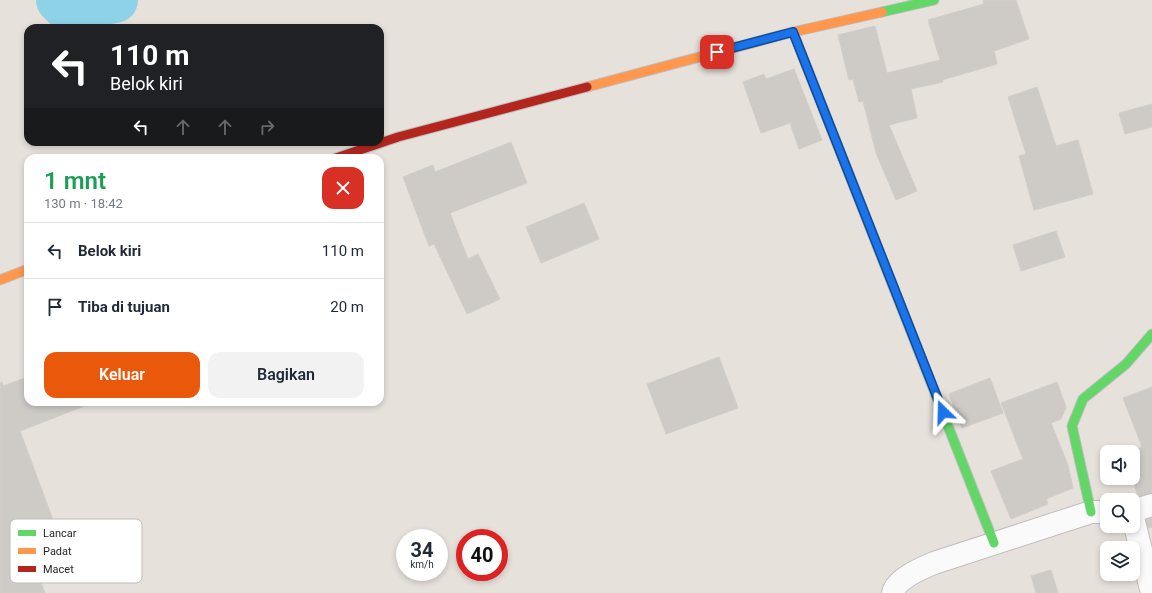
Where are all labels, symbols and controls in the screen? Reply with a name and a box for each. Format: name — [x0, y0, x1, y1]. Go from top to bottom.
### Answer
pin — [700, 35, 734, 69]
text: 110 m — [110, 39, 189, 72]
icon: left — [44, 40, 96, 92]
icon: arrive — [706, 41, 728, 63]
text: Belok kiri — [110, 73, 183, 94]
icon: left — [130, 116, 152, 138]
icon: ahead — [172, 116, 194, 138]
icon: ahead — [214, 116, 236, 138]
icon: right — [256, 116, 278, 138]
text: 1 mnt — [44, 167, 106, 195]
button: close — [322, 167, 364, 209]
text: 130 m · 18:42 — [44, 196, 123, 211]
icon: left — [44, 240, 66, 262]
text: Belok kiri — [78, 242, 141, 260]
text: 110 m — [322, 242, 364, 260]
icon: arrive — [44, 296, 66, 318]
text: Tiba di tujuan — [78, 298, 170, 316]
text: 20 m — [330, 298, 364, 316]
button: Keluar — [44, 352, 200, 398]
button: Bagikan — [208, 352, 364, 398]
position arrow — [922, 391, 964, 433]
map controls — [1100, 445, 1140, 581]
button: sound — [1100, 445, 1140, 485]
button: search — [1100, 493, 1140, 533]
legend — [10, 519, 142, 583]
text: Lancar — [43, 527, 77, 540]
speed limit sign: 40 — [456, 529, 508, 581]
text: 34 — [411, 538, 433, 562]
button: layers — [1100, 541, 1140, 581]
text: Padat — [43, 545, 72, 558]
text: km/h — [410, 559, 434, 570]
text: Macet — [43, 563, 74, 576]

